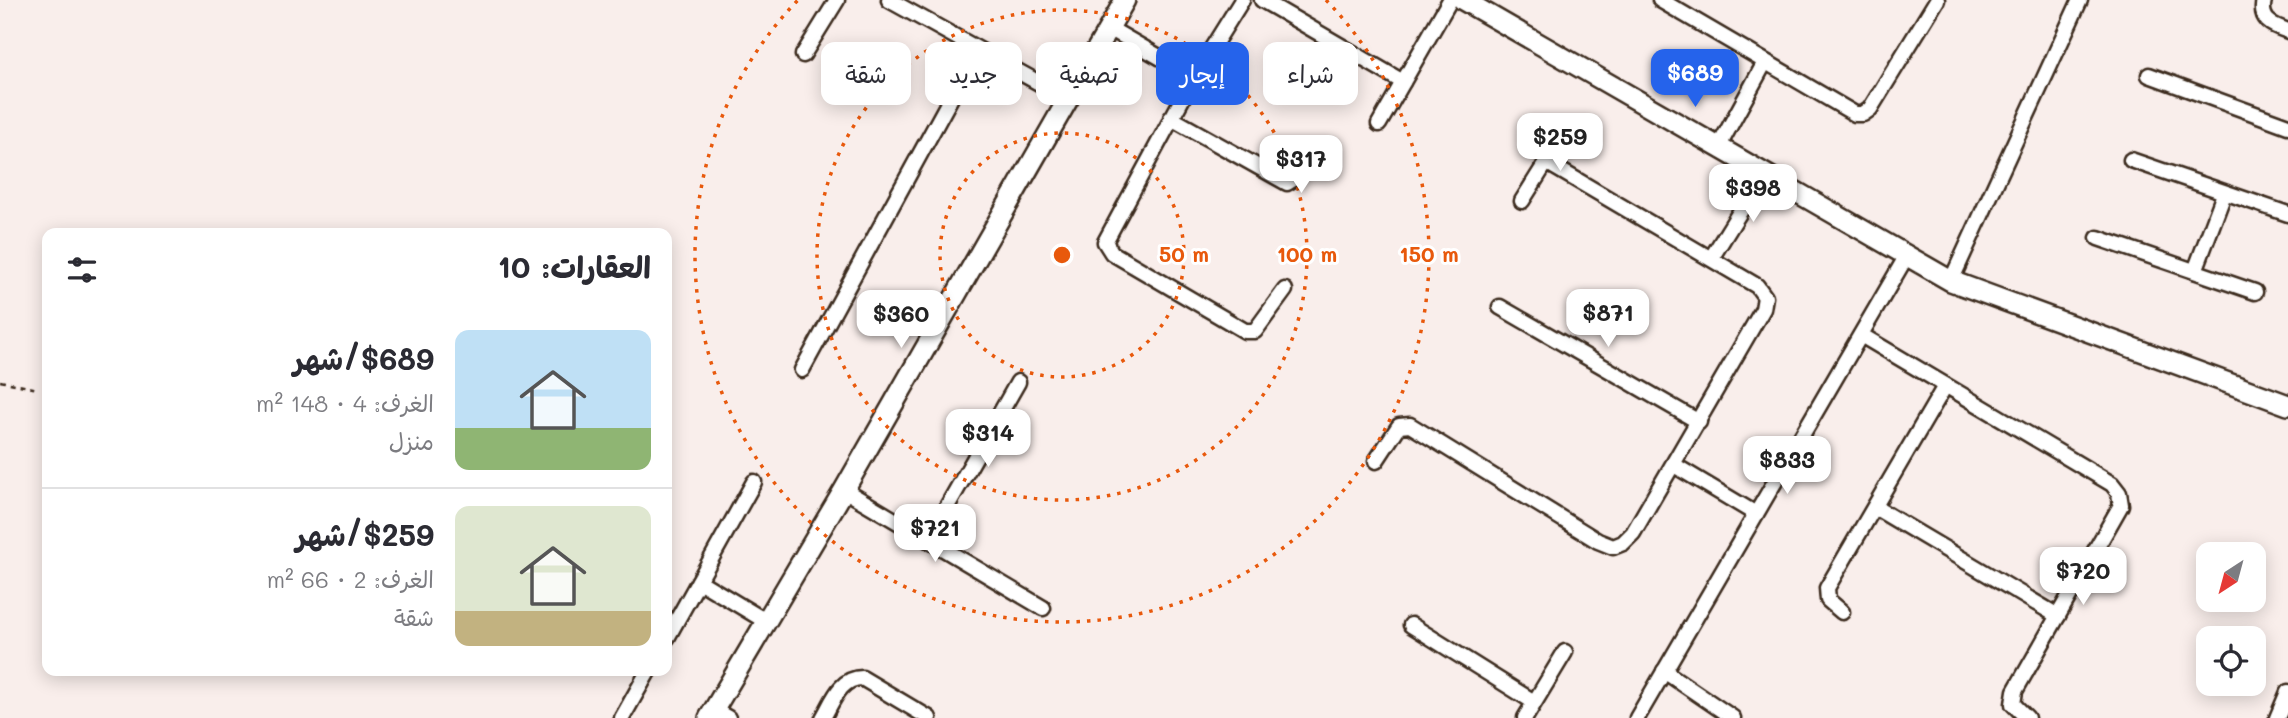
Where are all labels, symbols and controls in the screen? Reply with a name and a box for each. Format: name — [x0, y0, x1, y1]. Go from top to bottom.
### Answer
chip: شقة — [821, 42, 911, 105]
chip: جديد — [925, 42, 1022, 105]
chip: تصفية — [1036, 42, 1142, 105]
chip: إيجار — [1156, 42, 1249, 105]
chip: شراء — [1263, 42, 1358, 105]
pin: $689 — [1654, 50, 1736, 109]
text: $689 — [1667, 57, 1723, 87]
pin: $259 — [1519, 114, 1601, 173]
text: $259 — [1533, 121, 1587, 151]
pin: $317 — [1260, 136, 1342, 195]
text: $317 — [1275, 143, 1327, 173]
pin: $398 — [1712, 164, 1794, 224]
text: $398 — [1725, 172, 1781, 202]
text: 50 m — [1159, 240, 1209, 267]
text: 100 m — [1277, 240, 1337, 267]
text: 150 m — [1399, 240, 1459, 267]
centre of rings — [1050, 243, 1074, 267]
text: العقارات: 10 — [498, 246, 651, 286]
icon: filters — [63, 251, 101, 289]
pin: $360 — [860, 290, 942, 350]
pin: $871 — [1567, 290, 1649, 349]
text: $871 — [1582, 297, 1634, 327]
text: $360 — [873, 298, 929, 328]
text: $689/شهر — [293, 338, 434, 378]
icon: home — [511, 358, 595, 442]
text: الغرف: 4 · 148 m² — [256, 388, 434, 418]
pin: $314 — [947, 410, 1029, 469]
text: $314 — [962, 417, 1014, 447]
text: منزل — [389, 426, 434, 456]
pin: $833 — [1746, 436, 1828, 496]
text: $833 — [1759, 444, 1815, 474]
pin: $721 — [894, 504, 976, 564]
text: $721 — [910, 512, 960, 542]
text: $259/شهر — [296, 514, 434, 554]
icon: home — [511, 534, 595, 618]
north arrow — [2196, 542, 2266, 612]
map controls — [2196, 542, 2266, 696]
pin: $720 — [2042, 548, 2124, 607]
text: $720 — [2056, 555, 2110, 585]
text: الغرف: 2 · 66 m² — [267, 564, 434, 594]
text: شقة — [394, 602, 434, 632]
button: locate — [2196, 626, 2266, 696]

